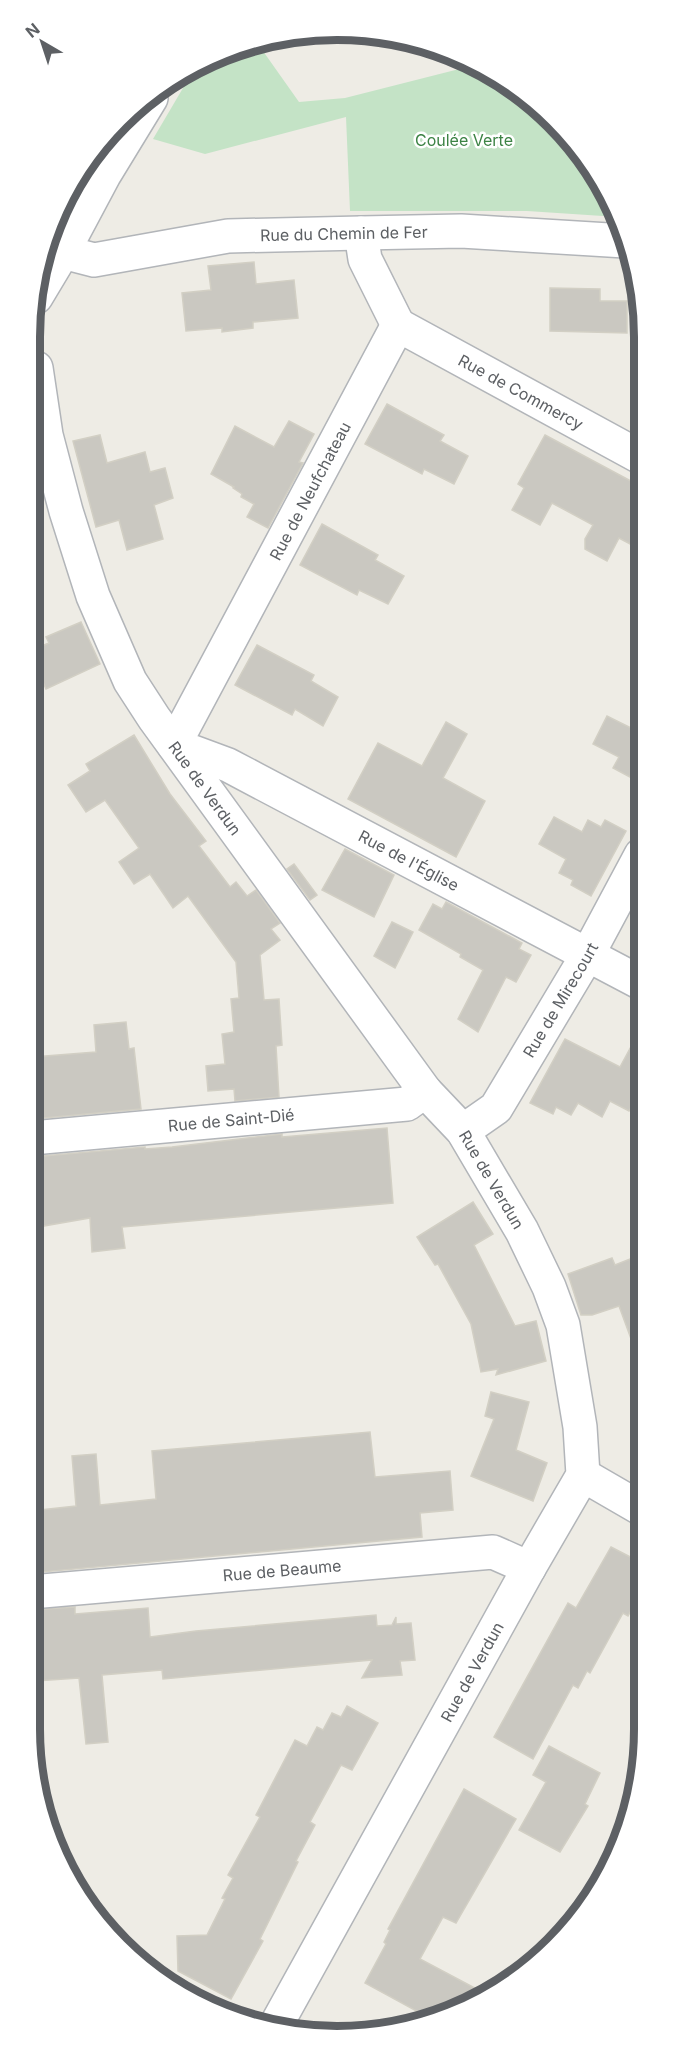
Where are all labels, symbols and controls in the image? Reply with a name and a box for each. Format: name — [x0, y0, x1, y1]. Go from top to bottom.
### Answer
north arrow — [12, 12, 72, 72]
text: N — [22, 19, 44, 42]
park label: Coulée Verte — [415, 130, 513, 150]
street label: Rue du Chemin de Fer — [260, 222, 428, 245]
street label: Rue de Commercy — [455, 350, 587, 434]
street label: Rue de Neufchateau — [265, 418, 355, 564]
street label: Rue de Verdun — [164, 737, 246, 839]
street label: Rue de l'Église — [355, 826, 462, 895]
street label: Rue de Mirecourt — [518, 939, 602, 1061]
street label: Rue de Saint-Dié — [167, 1104, 295, 1136]
street label: Rue de Verdun — [455, 1127, 529, 1233]
street label: Rue de Beaume — [222, 1555, 342, 1585]
street label: Rue de Verdun — [436, 1619, 508, 1725]

